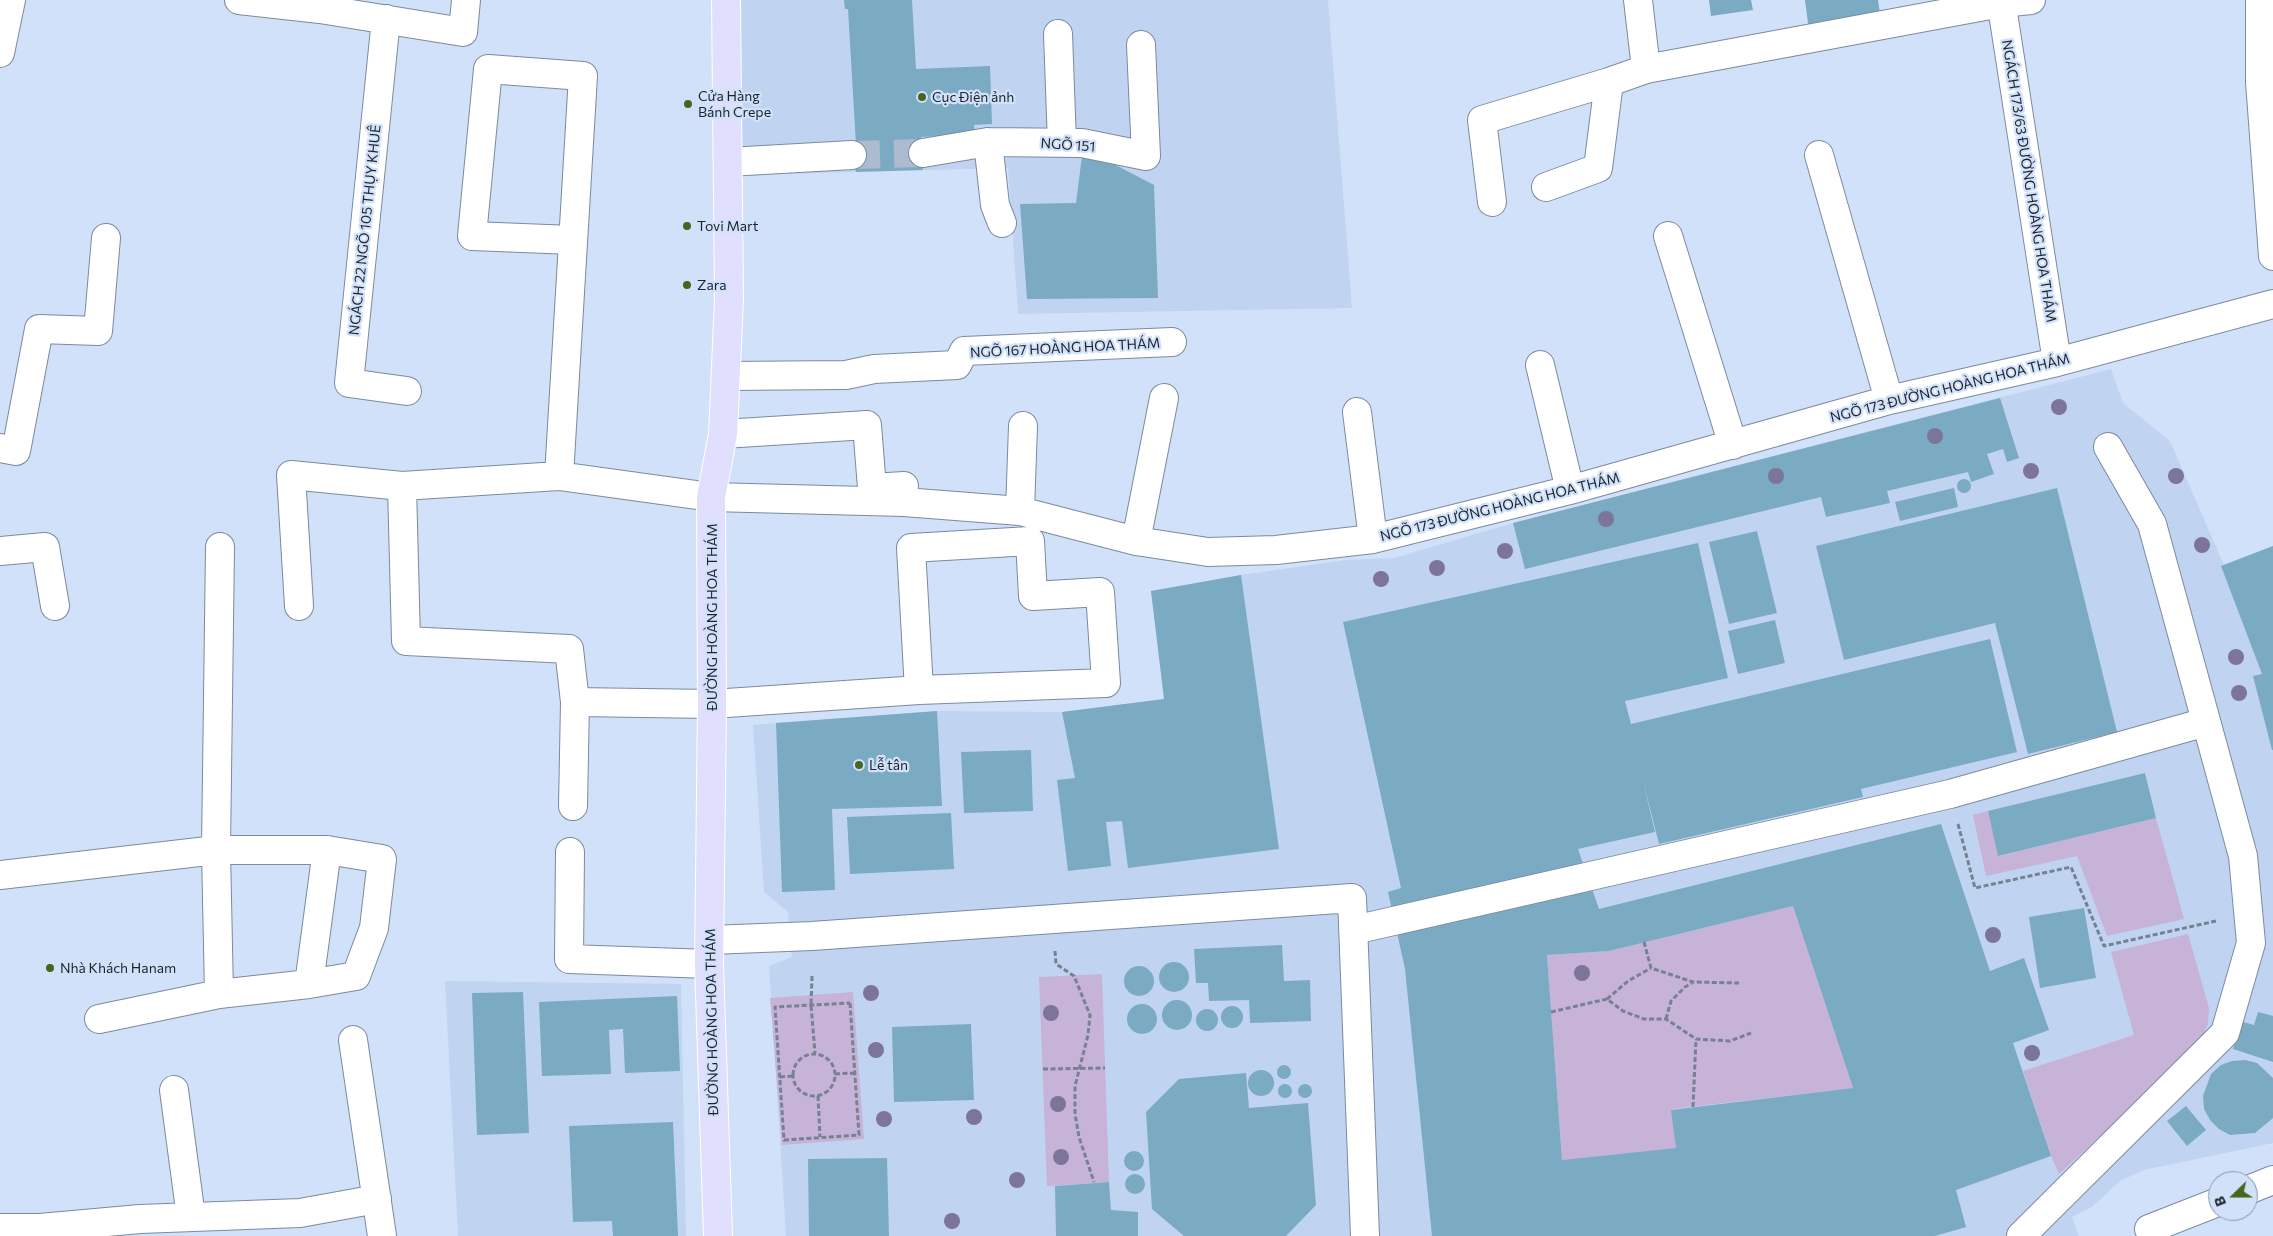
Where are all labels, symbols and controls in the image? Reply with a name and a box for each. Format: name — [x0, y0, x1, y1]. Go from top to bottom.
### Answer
street label: NGÁCH 173/63 ĐƯỜNG HOÀNG HOA THÁM — [1998, 38, 2060, 324]
place label: Cửa Hàng Bánh Crepe — [698, 88, 771, 120]
place label: Cục Điện ảnh — [932, 89, 1014, 105]
marker: Cục Điện ảnh — [916, 91, 928, 103]
marker: Cửa Hàng Bánh Crepe — [682, 98, 694, 110]
street label: NGÁCH 22 NGÕ 105 THỤY KHUÊ — [346, 124, 384, 336]
street label: NGÕ 151 — [1040, 135, 1096, 155]
place label: Tovi Mart — [697, 218, 758, 234]
marker: Tovi Mart — [681, 220, 693, 232]
place label: Zara — [697, 277, 726, 293]
marker: Zara — [681, 279, 693, 291]
street label: NGÕ 167 HOÀNG HOA THÁM — [969, 335, 1161, 361]
street label: NGÕ 173 ĐƯỜNG HOÀNG HOA THÁM — [1828, 350, 2072, 426]
street label: NGÕ 173 ĐƯỜNG HOÀNG HOA THÁM — [1378, 469, 1622, 545]
street label: ĐƯỜNG HOÀNG HOA THÁM — [704, 523, 720, 711]
place label: Lễ tân — [869, 757, 908, 773]
marker: Lễ tân — [853, 759, 865, 771]
street label: ĐƯỜNG HOÀNG HOA THÁM — [702, 928, 722, 1116]
place label: Nhà Khách Hanam — [60, 960, 176, 976]
marker: Nhà Khách Hanam — [44, 962, 56, 974]
north arrow — [2208, 1171, 2258, 1221]
text: B — [2210, 1194, 2229, 1209]

